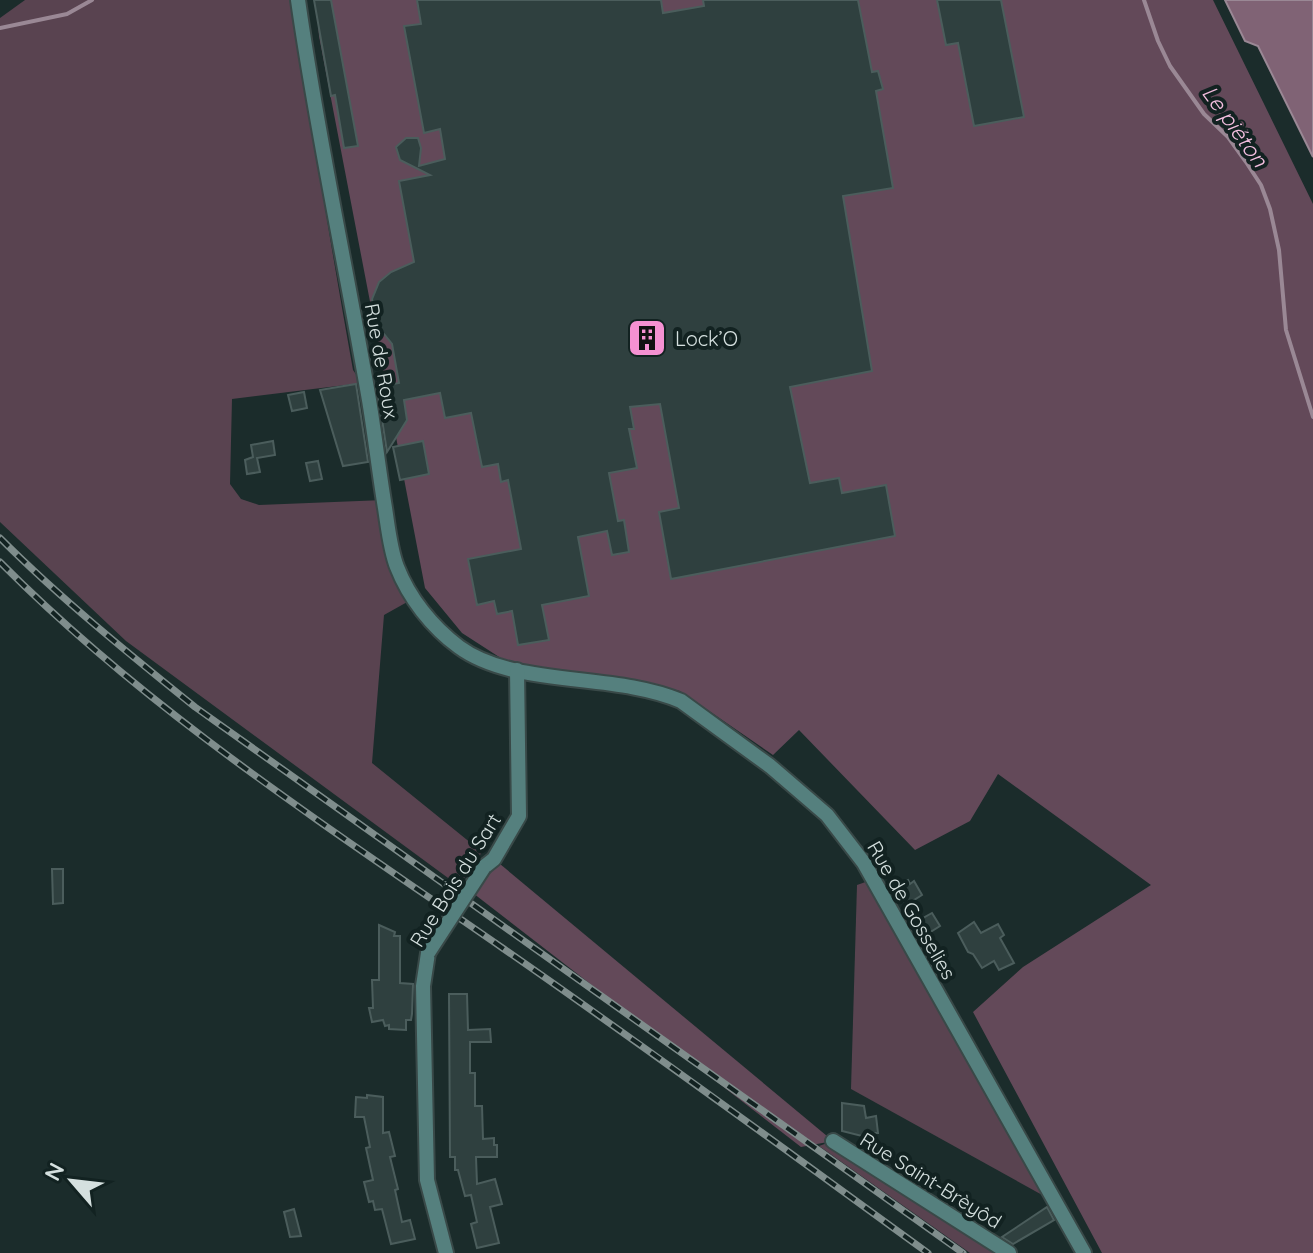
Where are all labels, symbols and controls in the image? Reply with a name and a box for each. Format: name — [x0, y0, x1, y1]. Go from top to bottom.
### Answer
water label: Le piéton — [1196, 80, 1275, 173]
street label: Rue de Roux — [360, 301, 404, 421]
building icon: Lock’O — [626, 317, 668, 359]
place label: Lock’O — [675, 326, 738, 351]
street label: Rue Bois du Sart — [404, 808, 506, 951]
street label: Rue de Gosselies — [862, 836, 962, 984]
street label: Rue Saint-Brèyôd — [856, 1126, 1006, 1234]
north arrow — [32, 1141, 112, 1221]
text: N — [38, 1158, 70, 1185]

